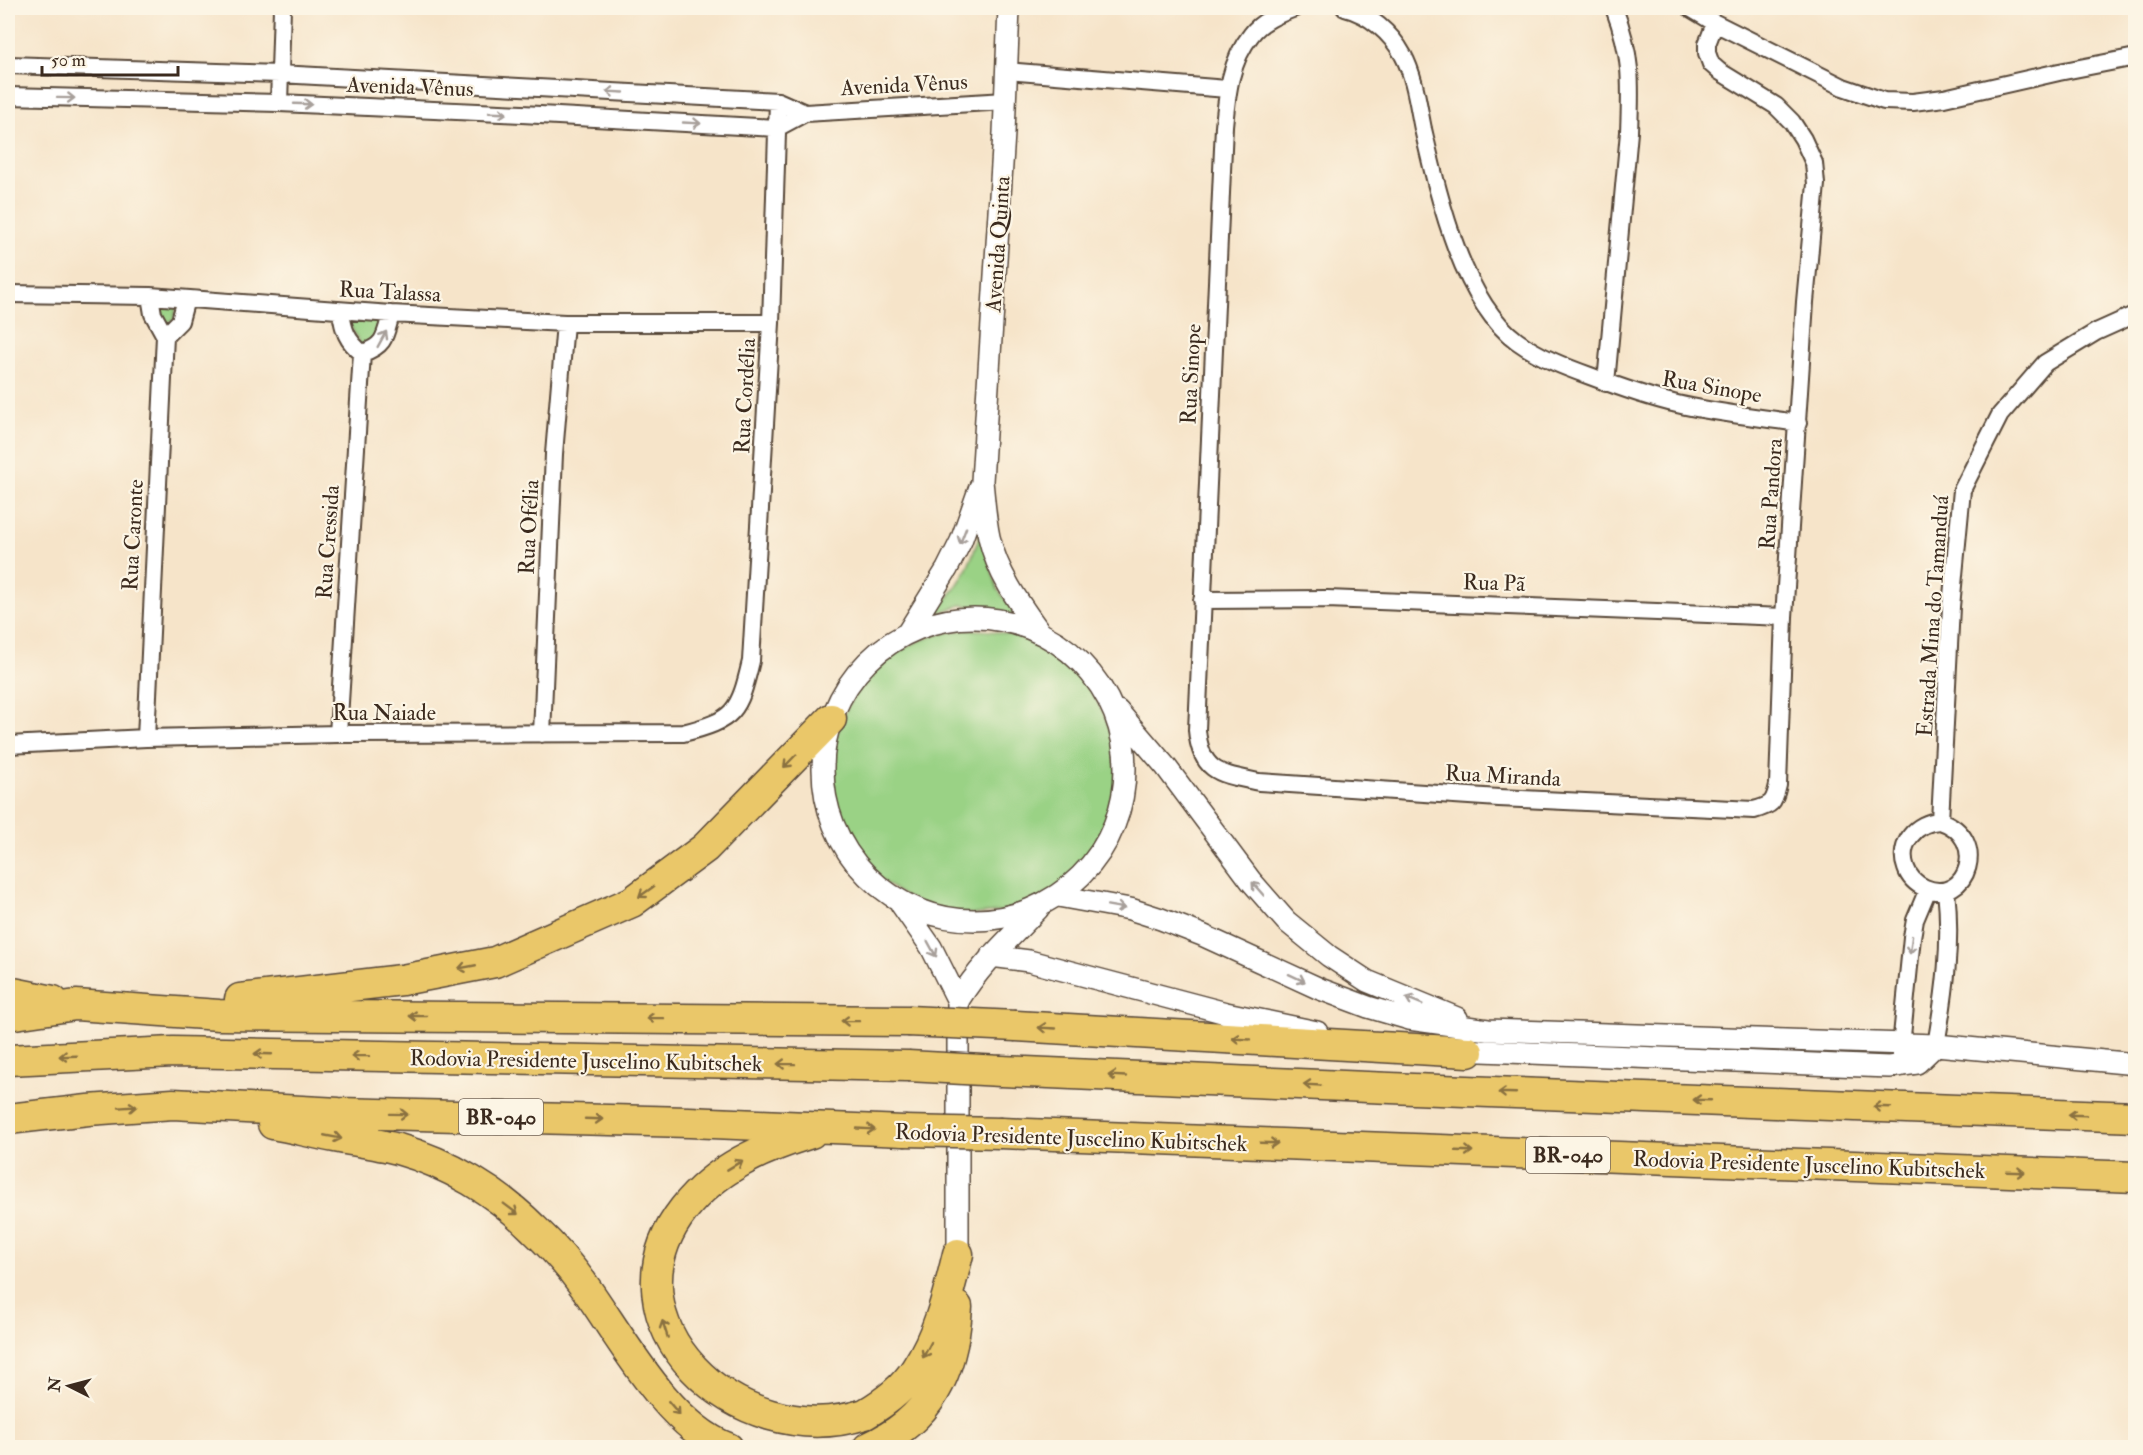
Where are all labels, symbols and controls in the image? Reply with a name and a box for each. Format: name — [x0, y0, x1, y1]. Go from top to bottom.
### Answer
scale bar — [42, 39, 178, 77]
text: 50 m — [51, 49, 86, 72]
street label: Avenida Vênus — [839, 68, 968, 102]
street label: Avenida Vênus — [345, 71, 474, 103]
one-way arrow — [605, 86, 625, 97]
one-way arrow — [55, 92, 75, 104]
one-way arrow — [292, 99, 312, 110]
one-way arrow — [487, 107, 507, 118]
one-way arrow — [682, 118, 702, 129]
street label: Avenida Quinta — [979, 174, 1017, 314]
street label: Rua Talassa — [338, 275, 443, 309]
street label: Rua Sinope — [1174, 323, 1209, 425]
one-way arrow — [376, 331, 388, 348]
street label: Rua Cordélia — [728, 336, 762, 455]
street label: Rua Sinope — [1660, 364, 1764, 411]
street label: Rua Pandora — [1753, 436, 1789, 551]
street label: Rua Caronte — [116, 478, 150, 592]
street label: Rua Ofélia — [513, 478, 546, 575]
street label: Rua Cressida — [310, 483, 346, 600]
street label: Estrada Mina do Tamanduá — [1911, 493, 1955, 738]
one-way arrow — [956, 527, 967, 545]
street label: Rua Pã — [1462, 568, 1527, 598]
street label: Rua Naiade — [332, 699, 436, 727]
one-way arrow — [783, 754, 797, 769]
street label: Rua Miranda — [1444, 759, 1563, 793]
one-way arrow — [1251, 881, 1265, 896]
one-way arrow — [638, 886, 655, 898]
one-way arrow — [1106, 901, 1125, 912]
one-way arrow — [1905, 934, 1916, 954]
one-way arrow — [926, 940, 938, 957]
one-way arrow — [458, 962, 477, 973]
one-way arrow — [1287, 973, 1305, 985]
one-way arrow — [1405, 995, 1424, 1006]
one-way arrow — [408, 1010, 428, 1022]
one-way arrow — [645, 1012, 665, 1024]
one-way arrow — [840, 1015, 860, 1027]
one-way arrow — [1037, 1023, 1057, 1034]
one-way arrow — [1232, 1034, 1252, 1045]
street label: Rodovia Presidente Juscelino Kubitschek — [409, 1044, 763, 1078]
one-way arrow — [253, 1048, 273, 1059]
one-way arrow — [351, 1050, 371, 1062]
one-way arrow — [58, 1051, 78, 1062]
one-way arrow — [777, 1058, 797, 1069]
one-way arrow — [1108, 1071, 1128, 1082]
one-way arrow — [1303, 1079, 1323, 1090]
one-way arrow — [1498, 1087, 1518, 1099]
one-way arrow — [1692, 1095, 1712, 1106]
road number: BR-040 — [459, 1099, 543, 1135]
one-way arrow — [118, 1102, 138, 1113]
one-way arrow — [1873, 1102, 1893, 1113]
one-way arrow — [389, 1109, 409, 1120]
one-way arrow — [2068, 1109, 2088, 1120]
one-way arrow — [584, 1113, 604, 1125]
street label: Rodovia Presidente Juscelino Kubitschek — [894, 1118, 1248, 1158]
one-way arrow — [856, 1124, 876, 1135]
one-way arrow — [323, 1132, 342, 1143]
road number: BR-040 — [1526, 1137, 1610, 1173]
one-way arrow — [1259, 1138, 1279, 1149]
one-way arrow — [1453, 1145, 1473, 1157]
street label: Rodovia Presidente Juscelino Kubitschek — [1632, 1145, 1986, 1185]
one-way arrow — [726, 1158, 743, 1170]
one-way arrow — [2005, 1167, 2025, 1178]
one-way arrow — [503, 1203, 519, 1215]
one-way arrow — [659, 1320, 670, 1339]
one-way arrow — [921, 1340, 932, 1358]
north arrow — [39, 1356, 99, 1416]
text: N — [44, 1376, 66, 1394]
one-way arrow — [667, 1400, 681, 1415]

